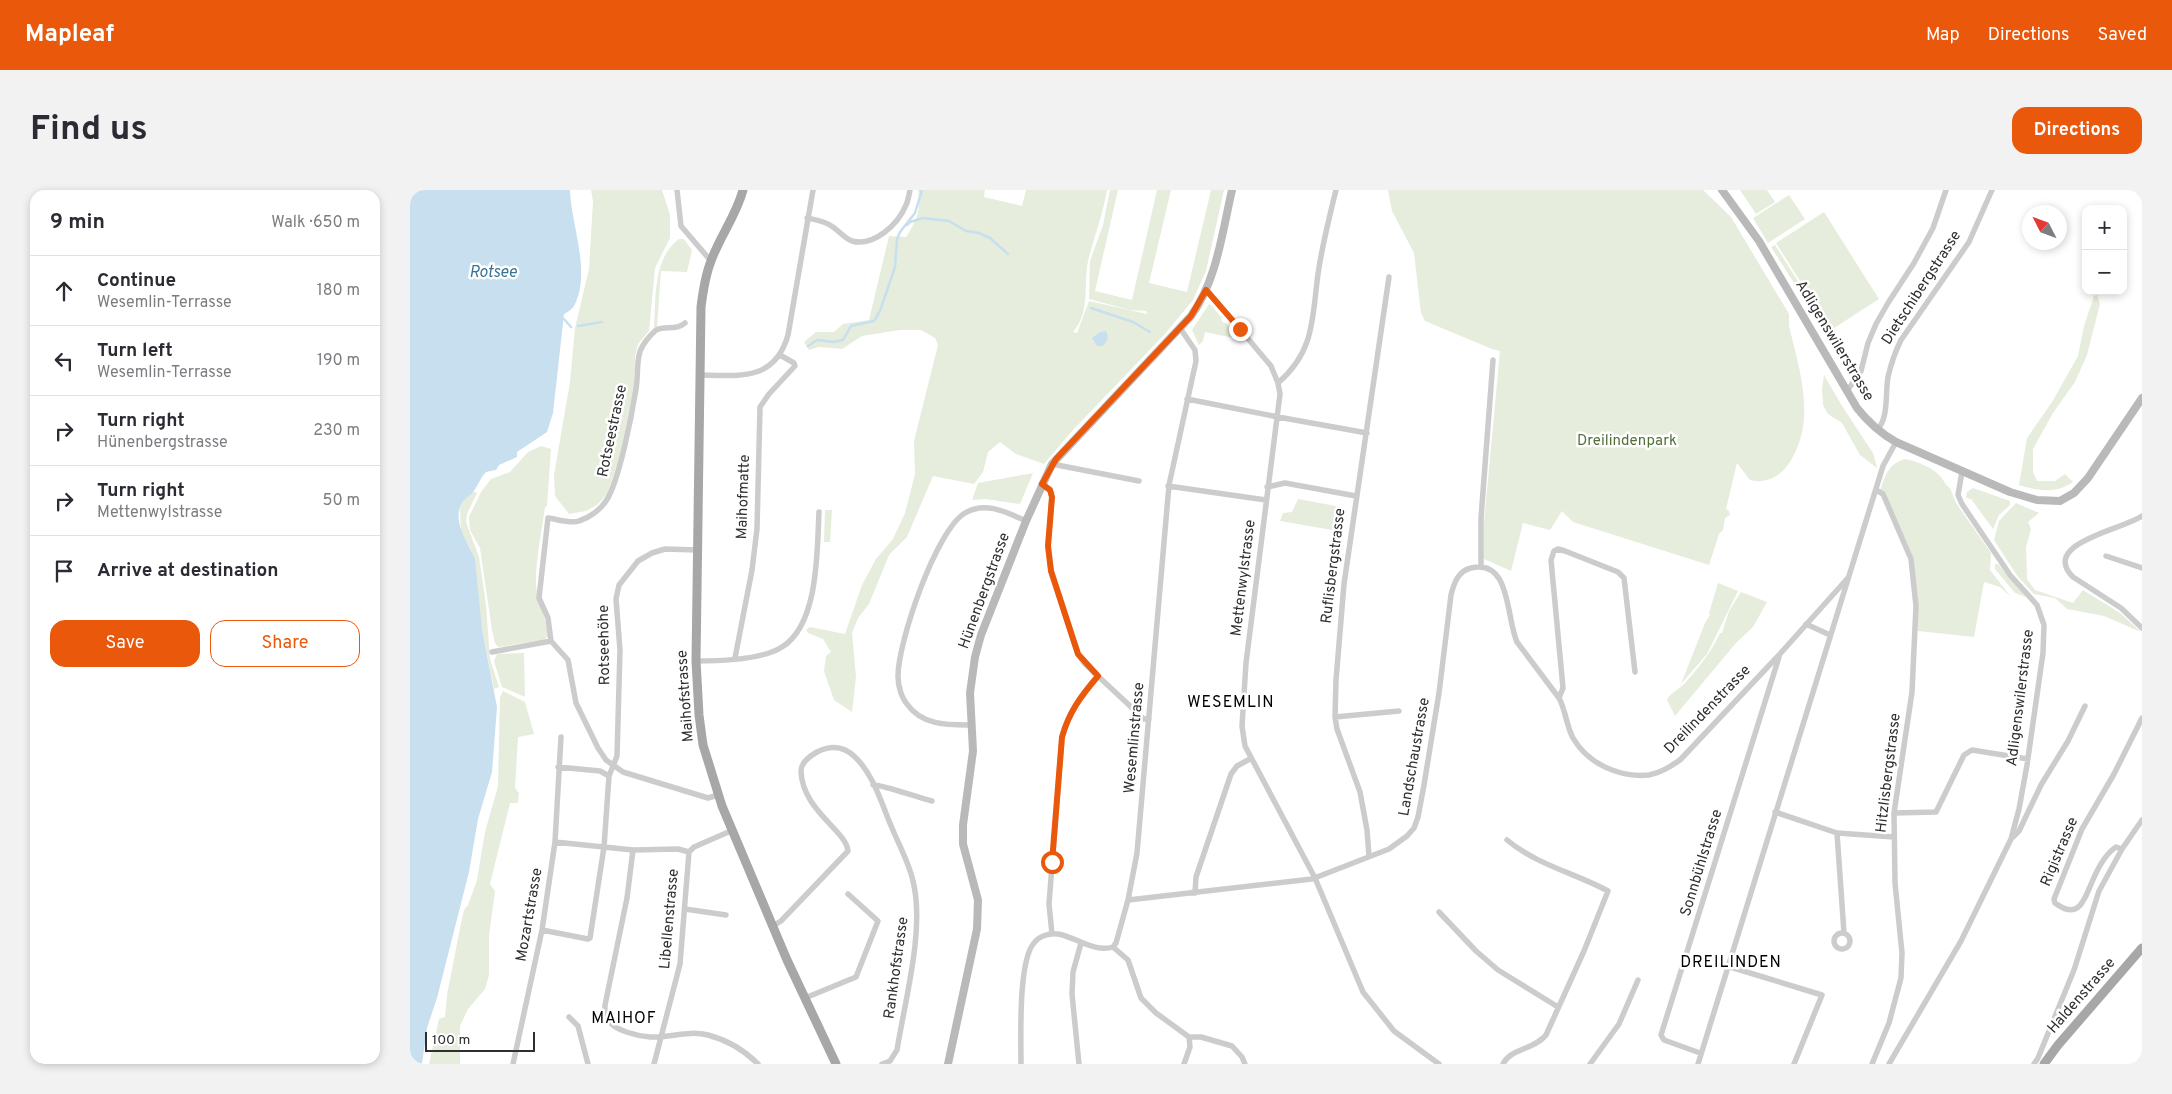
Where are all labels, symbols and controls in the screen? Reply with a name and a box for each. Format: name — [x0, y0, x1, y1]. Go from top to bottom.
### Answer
text: Mapleaf — [25, 20, 114, 50]
text: Map — [1926, 24, 1960, 47]
text: Directions — [1988, 24, 2070, 47]
text: Saved — [2098, 24, 2147, 47]
button: Directions — [2012, 107, 2142, 154]
text: Find us — [30, 108, 148, 152]
north arrow — [2022, 205, 2067, 250]
map controls — [2082, 205, 2127, 295]
button: + — [2082, 205, 2127, 250]
text: 9 min — [50, 209, 105, 236]
text: Walk · 650 m — [271, 213, 360, 233]
street label: Dietschibergstrasse — [1878, 227, 1966, 349]
button: − — [2082, 250, 2127, 295]
water label: Rotsee — [469, 263, 517, 283]
text: Continue — [97, 269, 176, 293]
icon: ahead — [50, 277, 78, 305]
street label: Adligenswilerstrasse — [1790, 277, 1878, 405]
text: 180 m — [317, 281, 360, 301]
text: Wesemlin-Terrasse — [97, 293, 232, 313]
route end — [1229, 318, 1252, 341]
text: Turn left — [97, 339, 173, 363]
icon: left — [50, 347, 78, 375]
text: 190 m — [317, 351, 360, 371]
text: Wesemlin-Terrasse — [97, 363, 232, 383]
street label: Rotseestrasse — [594, 383, 632, 479]
text: Turn right — [97, 409, 185, 433]
icon: right — [50, 417, 78, 445]
text: 230 m — [313, 421, 360, 441]
park label: Dreilindenpark — [1577, 432, 1677, 451]
text: Hünenbergstrasse — [97, 433, 228, 453]
street label: Maihofmatte — [733, 454, 755, 540]
text: Turn right — [97, 479, 185, 503]
icon: right — [50, 487, 78, 515]
text: 50 m — [323, 491, 360, 511]
text: Mettenwylstrasse — [97, 503, 222, 523]
street label: Ruflisbergstrasse — [1317, 507, 1351, 625]
street label: Mettenwylstrasse — [1227, 519, 1261, 637]
street label: Hünenbergstrasse — [955, 530, 1015, 652]
icon: arrive — [50, 557, 78, 585]
text: Arrive at destination — [97, 559, 278, 583]
street label: Rotseehöhe — [595, 605, 615, 685]
button: Save — [50, 620, 200, 667]
button: Share — [210, 620, 360, 667]
street label: Adligenswilerstrasse — [2003, 628, 2039, 768]
street label: Maihofstrasse — [673, 649, 699, 743]
street label: Dreilindenstrasse — [1661, 661, 1755, 759]
street label: Wesemlinstrasse — [1121, 682, 1149, 794]
district label: WESEMLIN — [1187, 693, 1275, 713]
street label: Landschaustrasse — [1395, 696, 1435, 818]
street label: Hitzlisbergstrasse — [1872, 712, 1906, 834]
street label: Sonnbühlstrasse — [1677, 807, 1727, 919]
street label: Rigistrasse — [2037, 814, 2083, 890]
route start — [1041, 851, 1064, 874]
street label: Mozartstrasse — [512, 867, 548, 963]
street label: Libellenstrasse — [656, 868, 684, 970]
street label: Rankhofstrasse — [880, 916, 914, 1020]
district label: DREILINDEN — [1680, 953, 1782, 973]
street label: Haldenstrasse — [2044, 954, 2120, 1038]
district label: MAIHOF — [591, 1009, 657, 1029]
scale bar — [425, 1029, 535, 1052]
text: 100 m — [432, 1032, 470, 1049]

